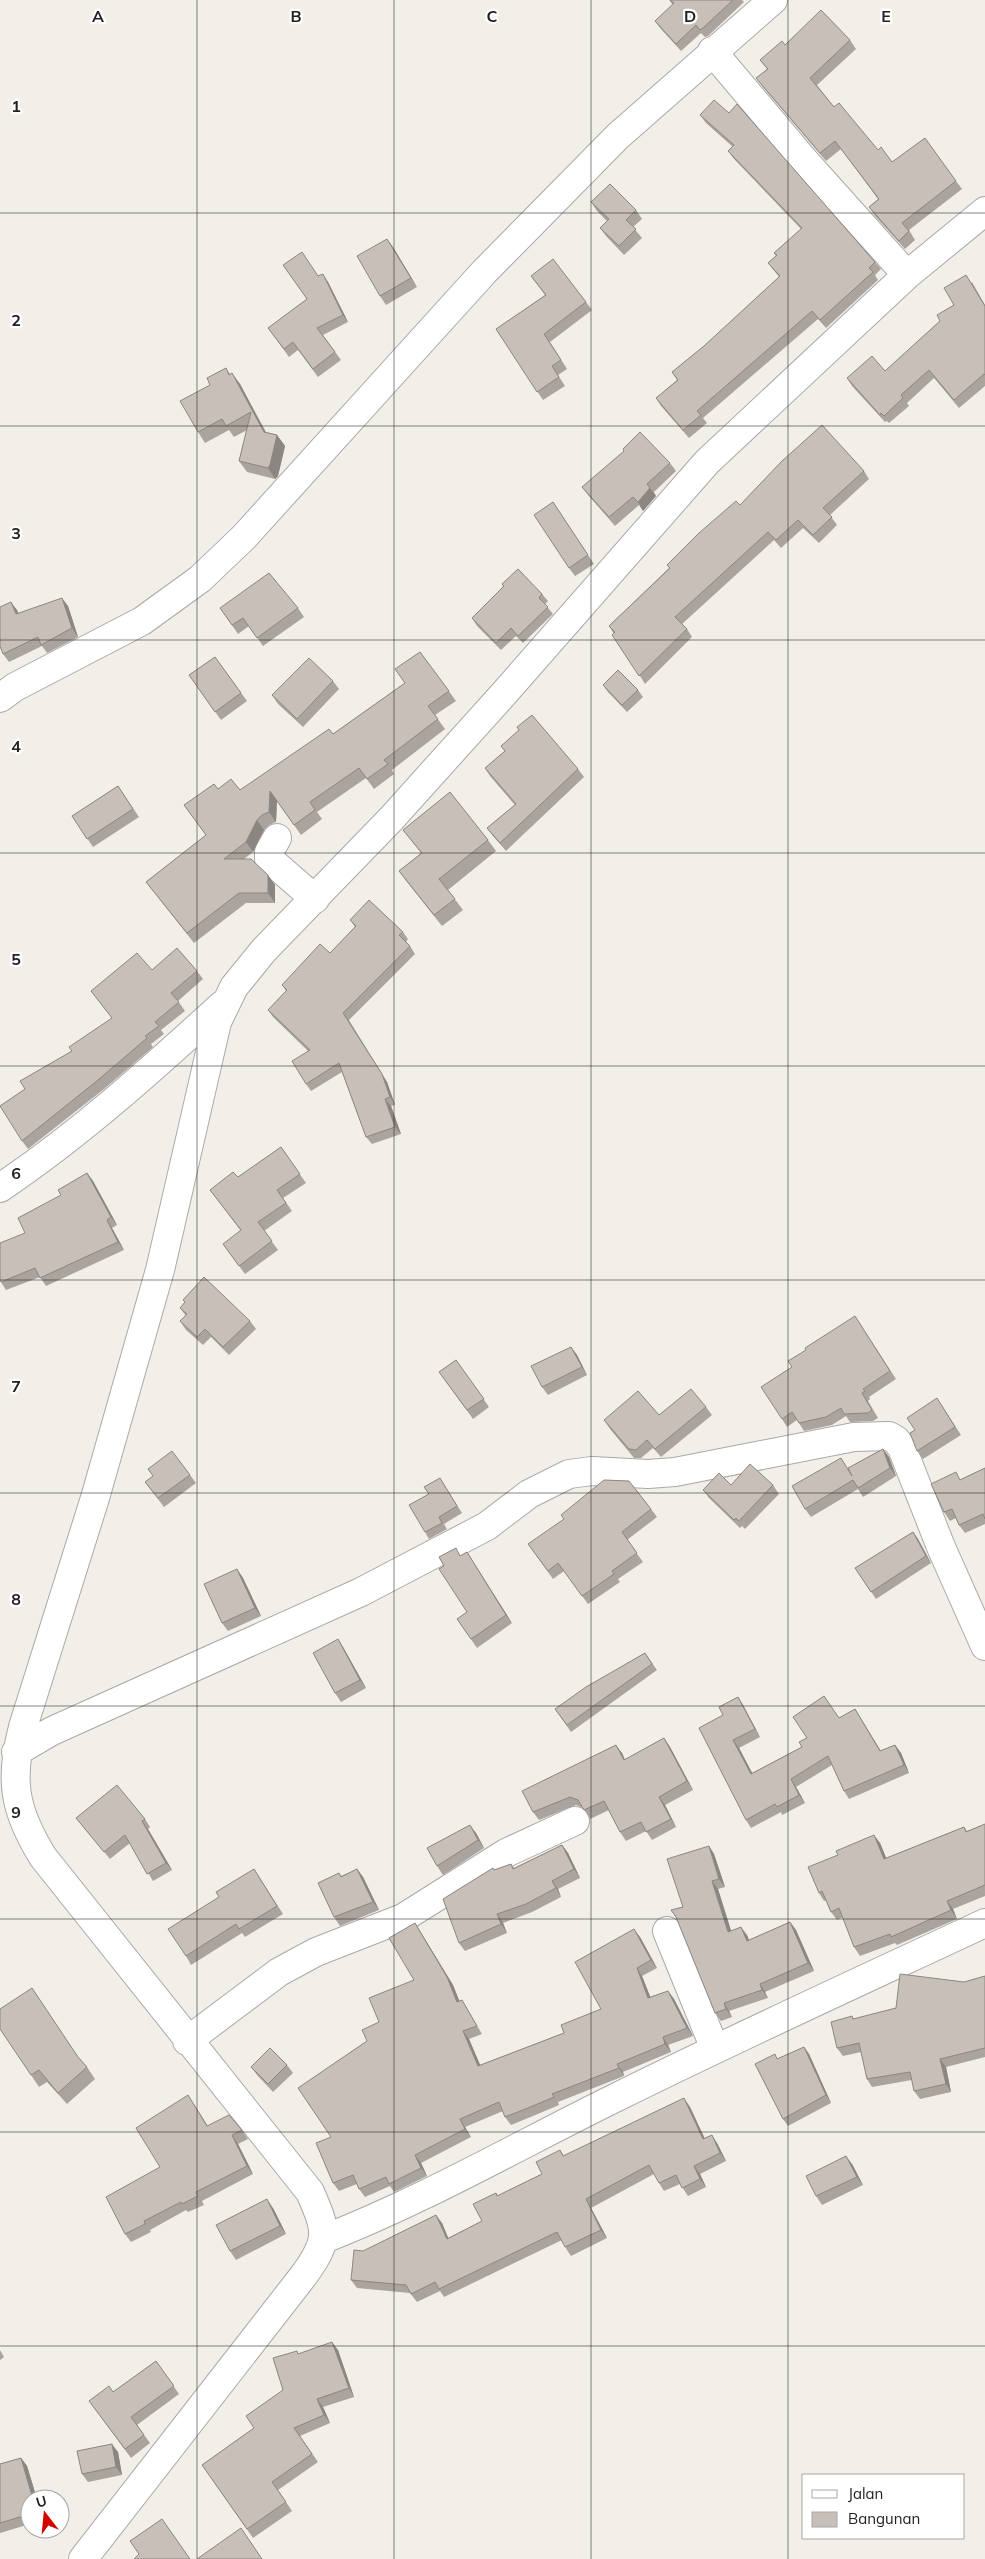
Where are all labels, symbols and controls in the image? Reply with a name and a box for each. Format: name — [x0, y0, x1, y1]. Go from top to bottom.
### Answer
text: A — [92, 6, 104, 26]
text: B — [290, 6, 302, 26]
text: C — [487, 6, 498, 26]
text: D — [684, 6, 696, 26]
text: E — [881, 6, 891, 26]
text: 1 — [11, 96, 21, 116]
text: 2 — [11, 310, 21, 330]
text: 3 — [11, 523, 21, 543]
text: 4 — [11, 736, 21, 756]
text: 5 — [11, 949, 21, 969]
text: 6 — [11, 1163, 21, 1183]
text: 7 — [11, 1376, 21, 1396]
text: 8 — [11, 1589, 21, 1609]
text: 9 — [11, 1802, 21, 1822]
legend — [802, 2474, 965, 2539]
text: Jalan — [848, 2484, 883, 2503]
north arrow — [20, 2489, 70, 2539]
text: U — [34, 2491, 49, 2512]
text: Bangunan — [848, 2509, 920, 2528]

